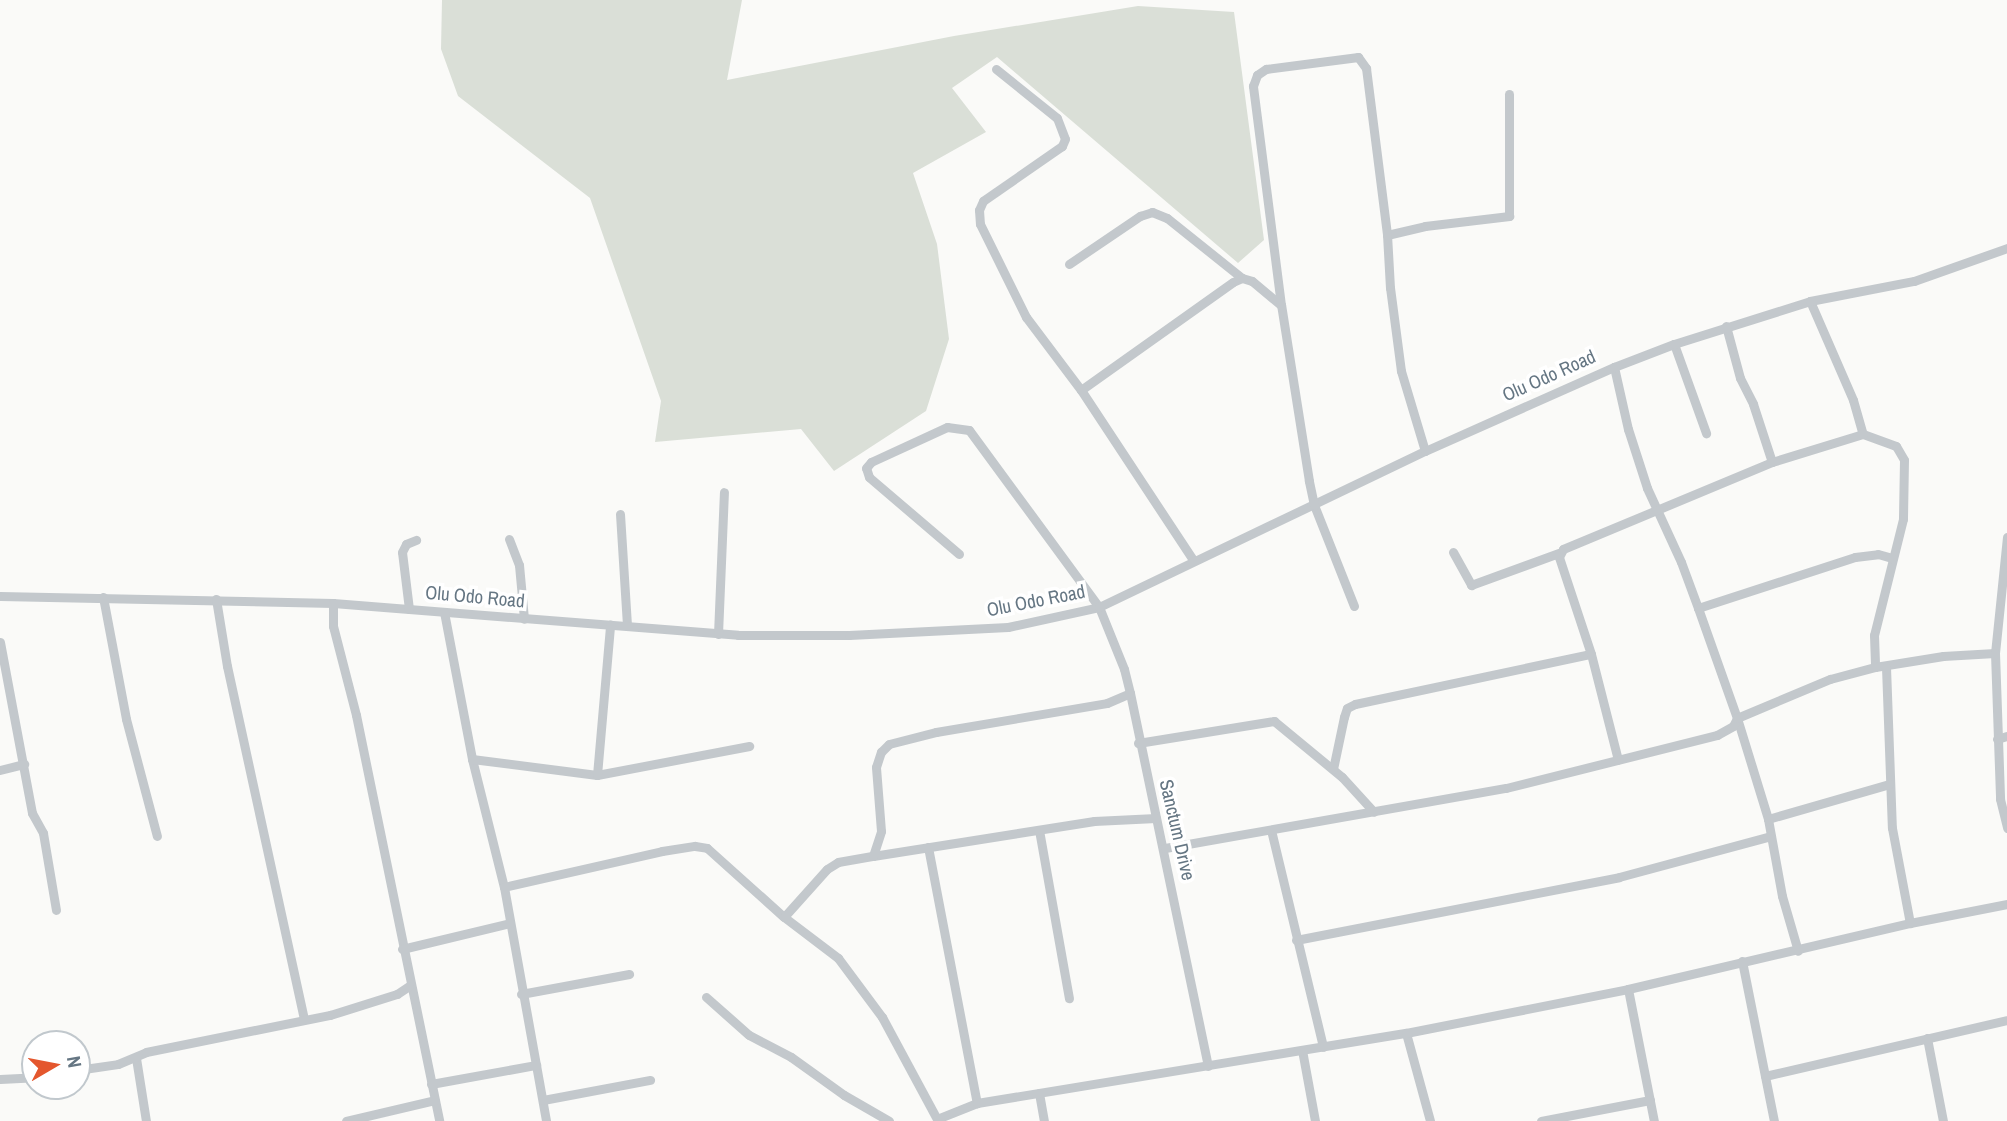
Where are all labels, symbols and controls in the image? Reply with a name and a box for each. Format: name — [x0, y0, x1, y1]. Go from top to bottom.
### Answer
street label: Olu Odo Road — [1499, 345, 1599, 407]
street label: Olu Odo Road — [985, 580, 1087, 622]
street label: Olu Odo Road — [424, 581, 526, 613]
street label: Sanctum Drive — [1154, 777, 1200, 883]
north arrow — [21, 1030, 91, 1100]
text: N — [61, 1054, 88, 1069]

